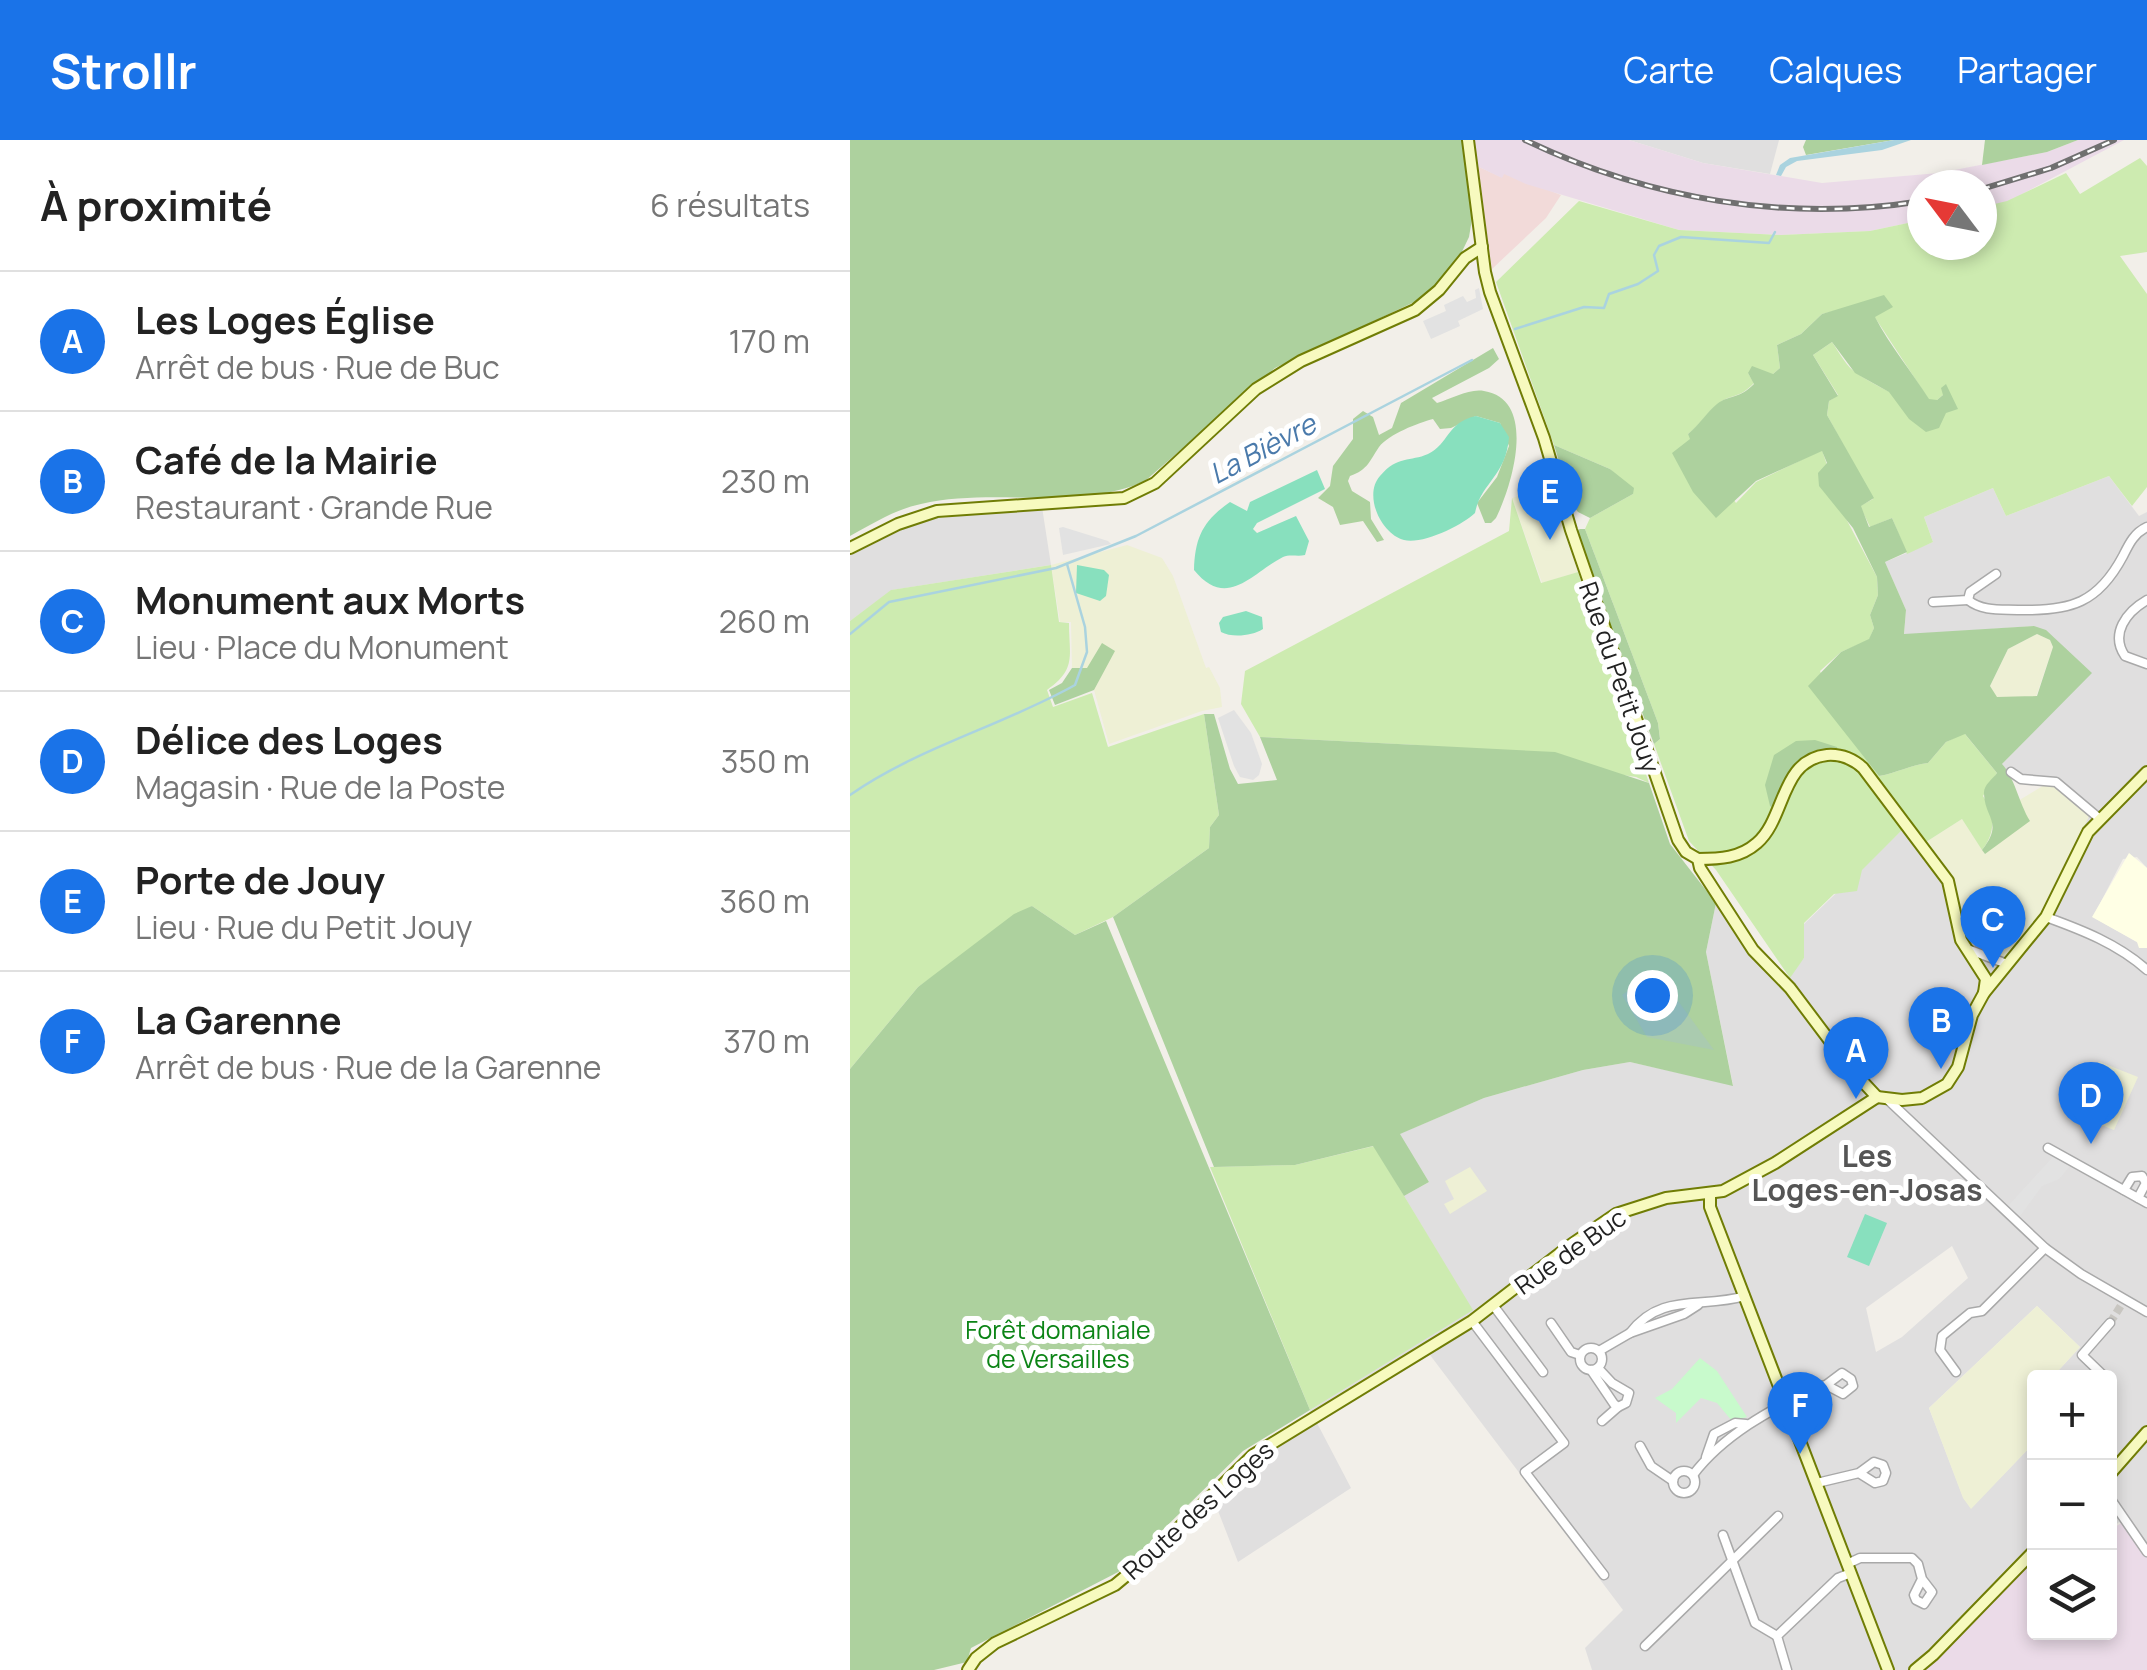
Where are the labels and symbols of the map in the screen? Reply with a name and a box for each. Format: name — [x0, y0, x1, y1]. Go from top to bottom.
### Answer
north arrow — [1907, 170, 1997, 260]
water label: La Bièvre — [1202, 403, 1323, 492]
pin: E — [1518, 458, 1582, 540]
street label: Rue du Petit Jouy — [1571, 577, 1669, 777]
pin: C — [1960, 886, 2026, 968]
your location — [1627, 970, 1678, 1021]
pin: B — [1908, 986, 1974, 1069]
pin: A — [1824, 1016, 1888, 1099]
pin: D — [2058, 1062, 2124, 1144]
district label: Les Loges-en-Josas — [1752, 1135, 1982, 1210]
street label: Rue de Buc — [1507, 1200, 1633, 1302]
park label: Forêt domaniale de Versailles — [965, 1312, 1151, 1376]
pin: F — [1768, 1372, 1832, 1454]
street label: Route des Loges — [1115, 1433, 1281, 1587]

